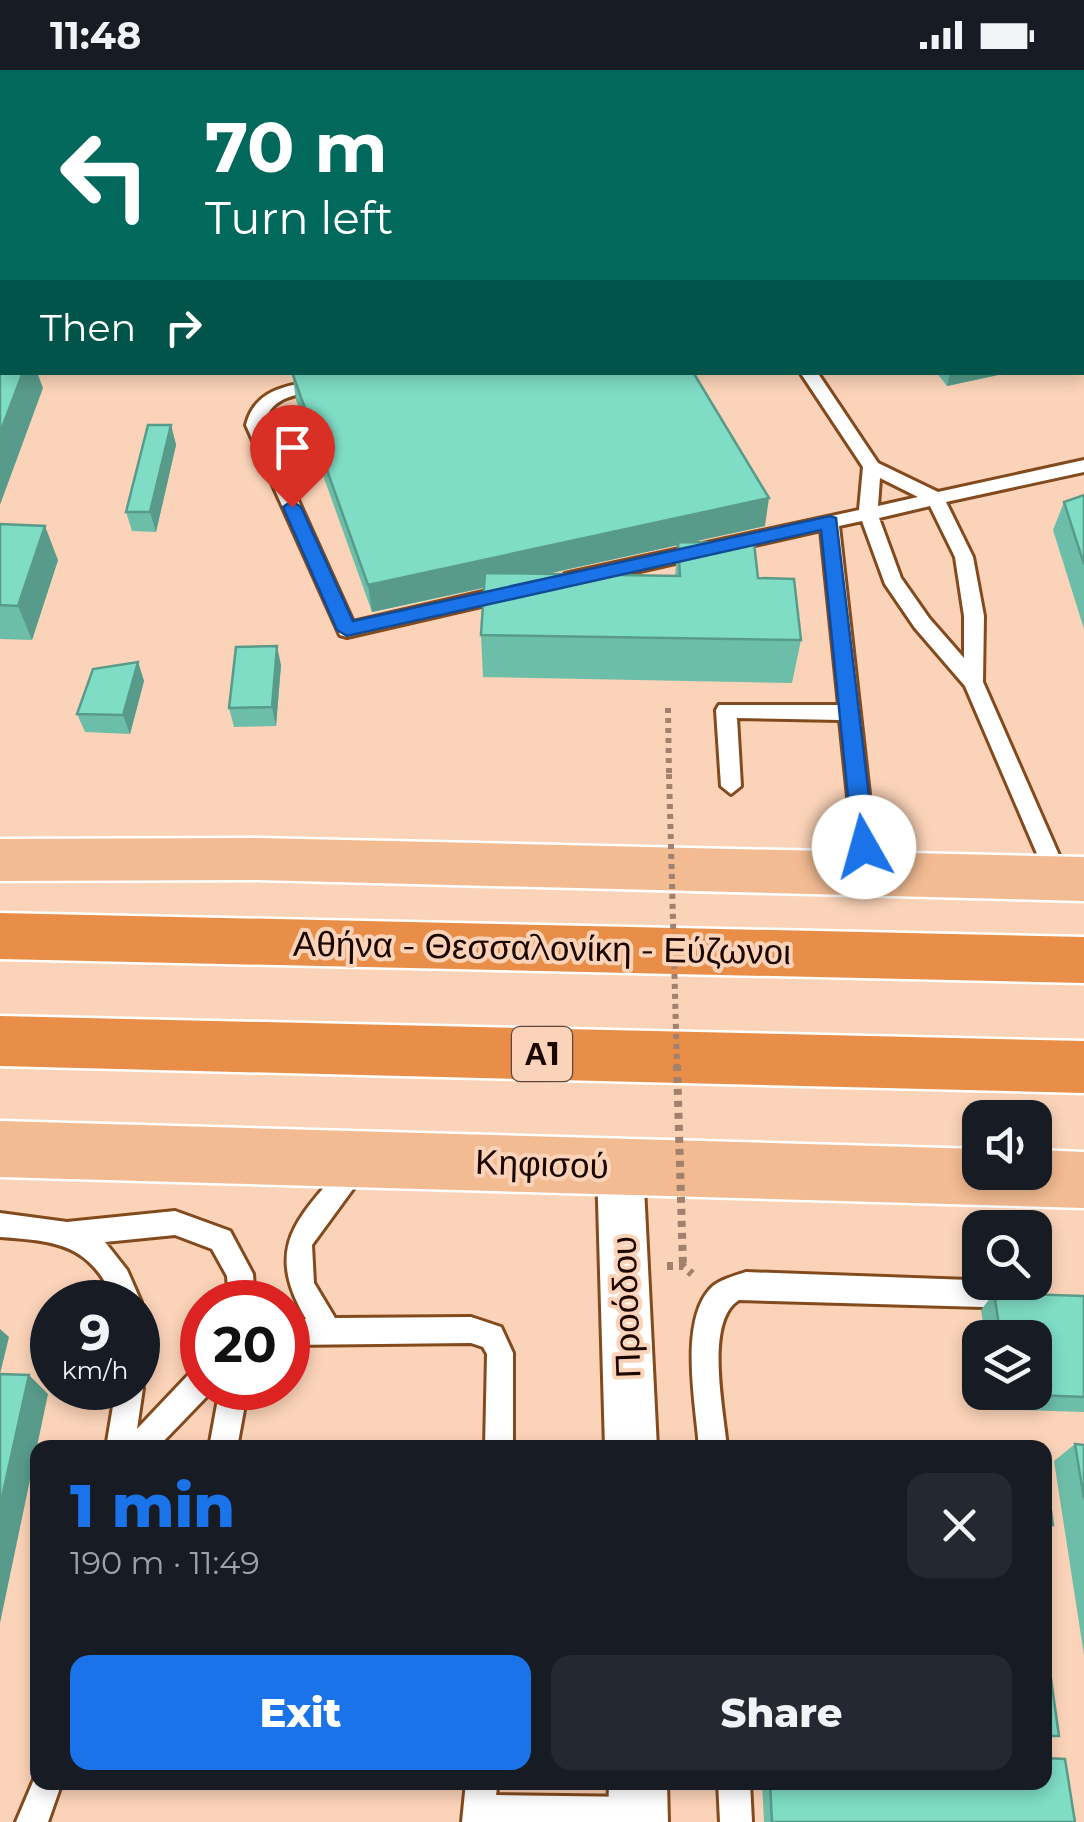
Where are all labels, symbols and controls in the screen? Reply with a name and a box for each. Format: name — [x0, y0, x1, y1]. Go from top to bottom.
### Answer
text: 11:48 — [50, 12, 141, 59]
text: 70 m — [205, 104, 388, 190]
icon: left — [40, 110, 170, 240]
text: Turn left — [205, 190, 393, 245]
icon: right — [156, 300, 211, 355]
text: Then — [40, 304, 136, 351]
pin — [250, 405, 335, 508]
icon: arrive — [265, 420, 320, 475]
position arrow — [812, 795, 916, 899]
street label: Αθήνα - Θεσσαλονίκη - Εύζωνοι — [293, 922, 791, 973]
road number: Α1 — [512, 1027, 572, 1081]
map controls — [962, 1100, 1052, 1410]
button: sound — [962, 1100, 1052, 1190]
street label: Κηφισού — [475, 1140, 609, 1187]
button: search — [962, 1210, 1052, 1300]
street label: Προόδου — [602, 1235, 649, 1379]
speed limit sign: 20 — [180, 1280, 310, 1410]
text: 9 — [79, 1302, 111, 1363]
button: layers — [962, 1320, 1052, 1410]
text: km/h — [62, 1355, 128, 1385]
text: 1 min — [70, 1469, 235, 1542]
button: close — [907, 1473, 1012, 1578]
text: 190 m · 11:49 — [70, 1543, 260, 1582]
button: Exit — [70, 1655, 531, 1770]
button: Share — [551, 1655, 1012, 1770]

